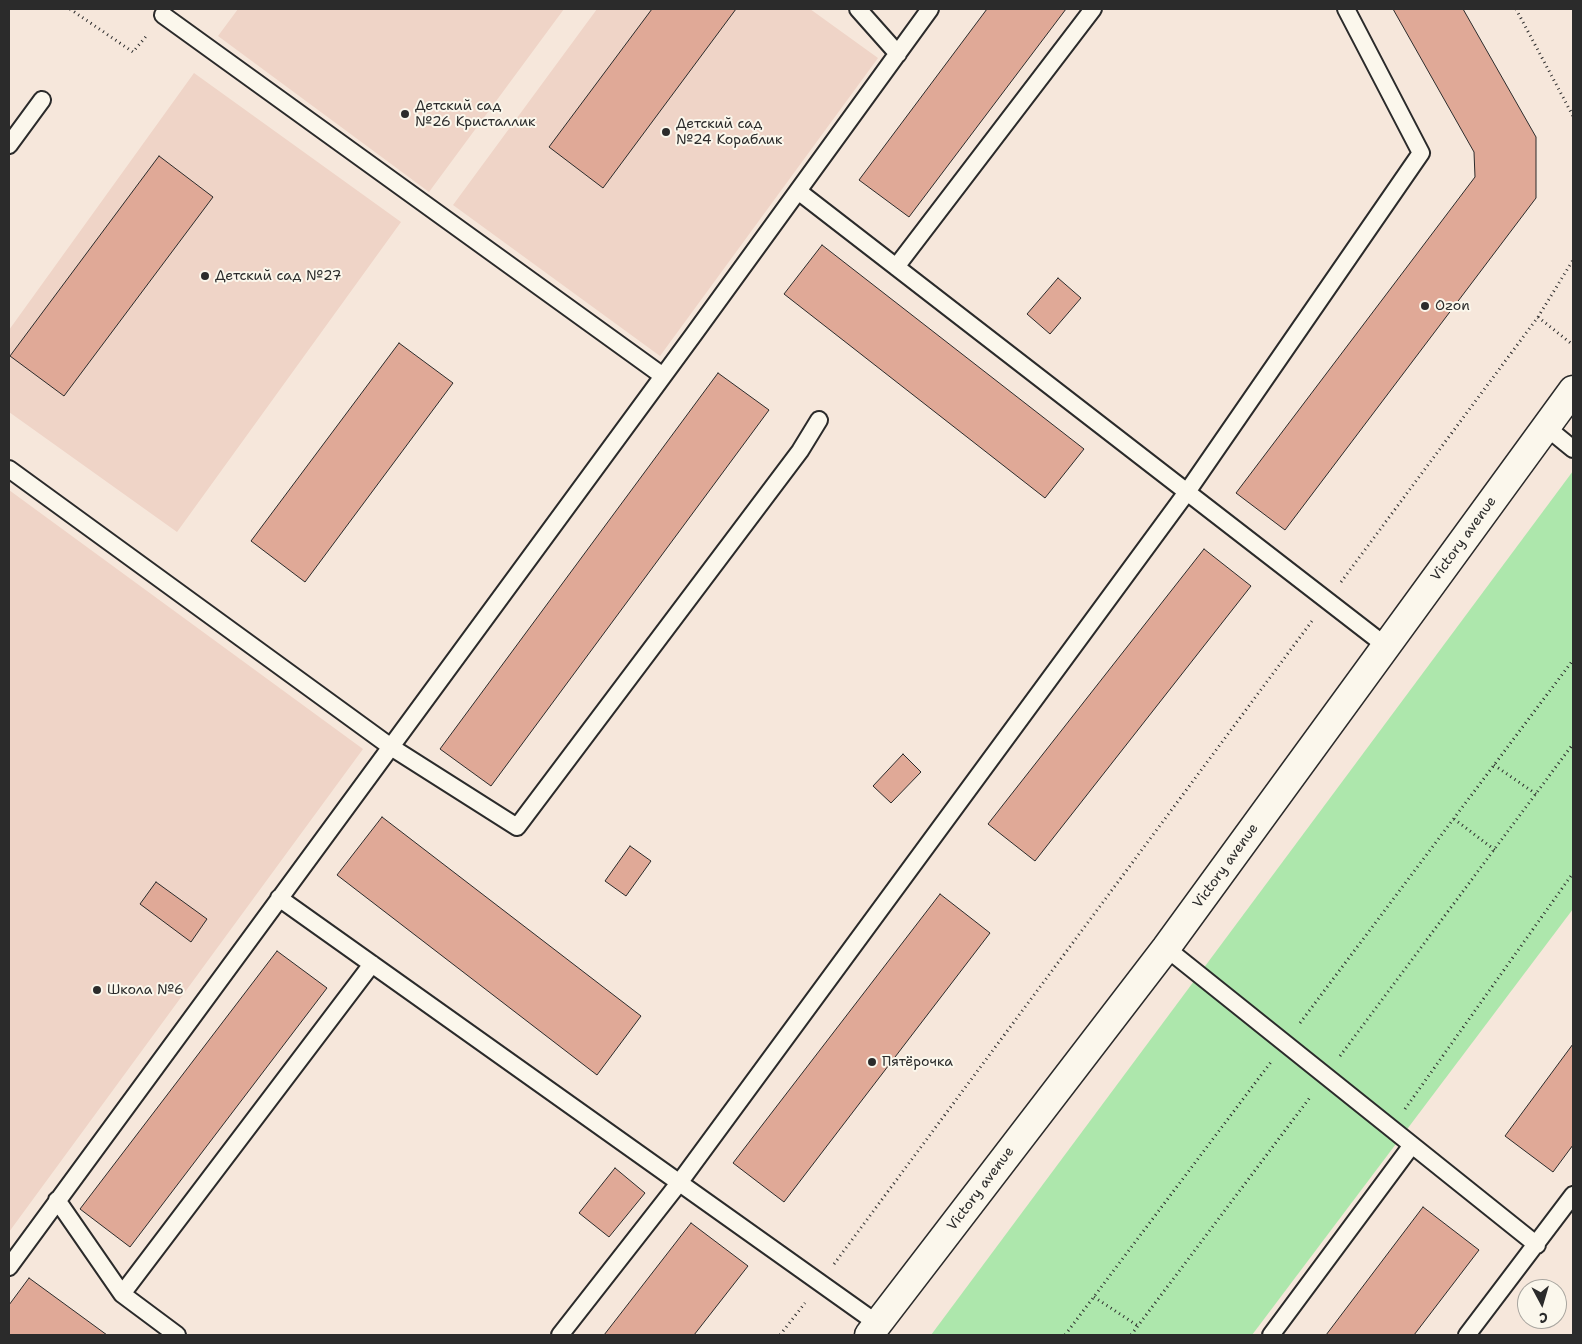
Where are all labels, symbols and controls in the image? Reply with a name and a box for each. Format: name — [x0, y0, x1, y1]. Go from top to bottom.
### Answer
place label: Детский сад №26 Кристаллик — [415, 98, 536, 130]
marker: Детский сад №26 Кристаллик — [399, 108, 411, 120]
place label: Детский сад №24 Кораблик — [676, 116, 782, 148]
marker: Детский сад №24 Кораблик — [660, 126, 672, 138]
place label: Детский сад №27 — [215, 268, 342, 284]
marker: Детский сад №27 — [199, 270, 211, 282]
place label: Ozon — [1435, 298, 1470, 314]
marker: Ozon — [1419, 300, 1431, 312]
street label: Victory avenue — [1428, 493, 1500, 585]
street label: Victory avenue — [1190, 820, 1262, 912]
place label: Школа №6 — [107, 982, 184, 998]
marker: Школа №6 — [91, 984, 103, 996]
place label: Пятёрочка — [882, 1054, 953, 1070]
marker: Пятёрочка — [866, 1056, 878, 1068]
street label: Victory avenue — [944, 1144, 1018, 1234]
north arrow — [1517, 1279, 1567, 1329]
text: С — [1538, 1309, 1549, 1327]

